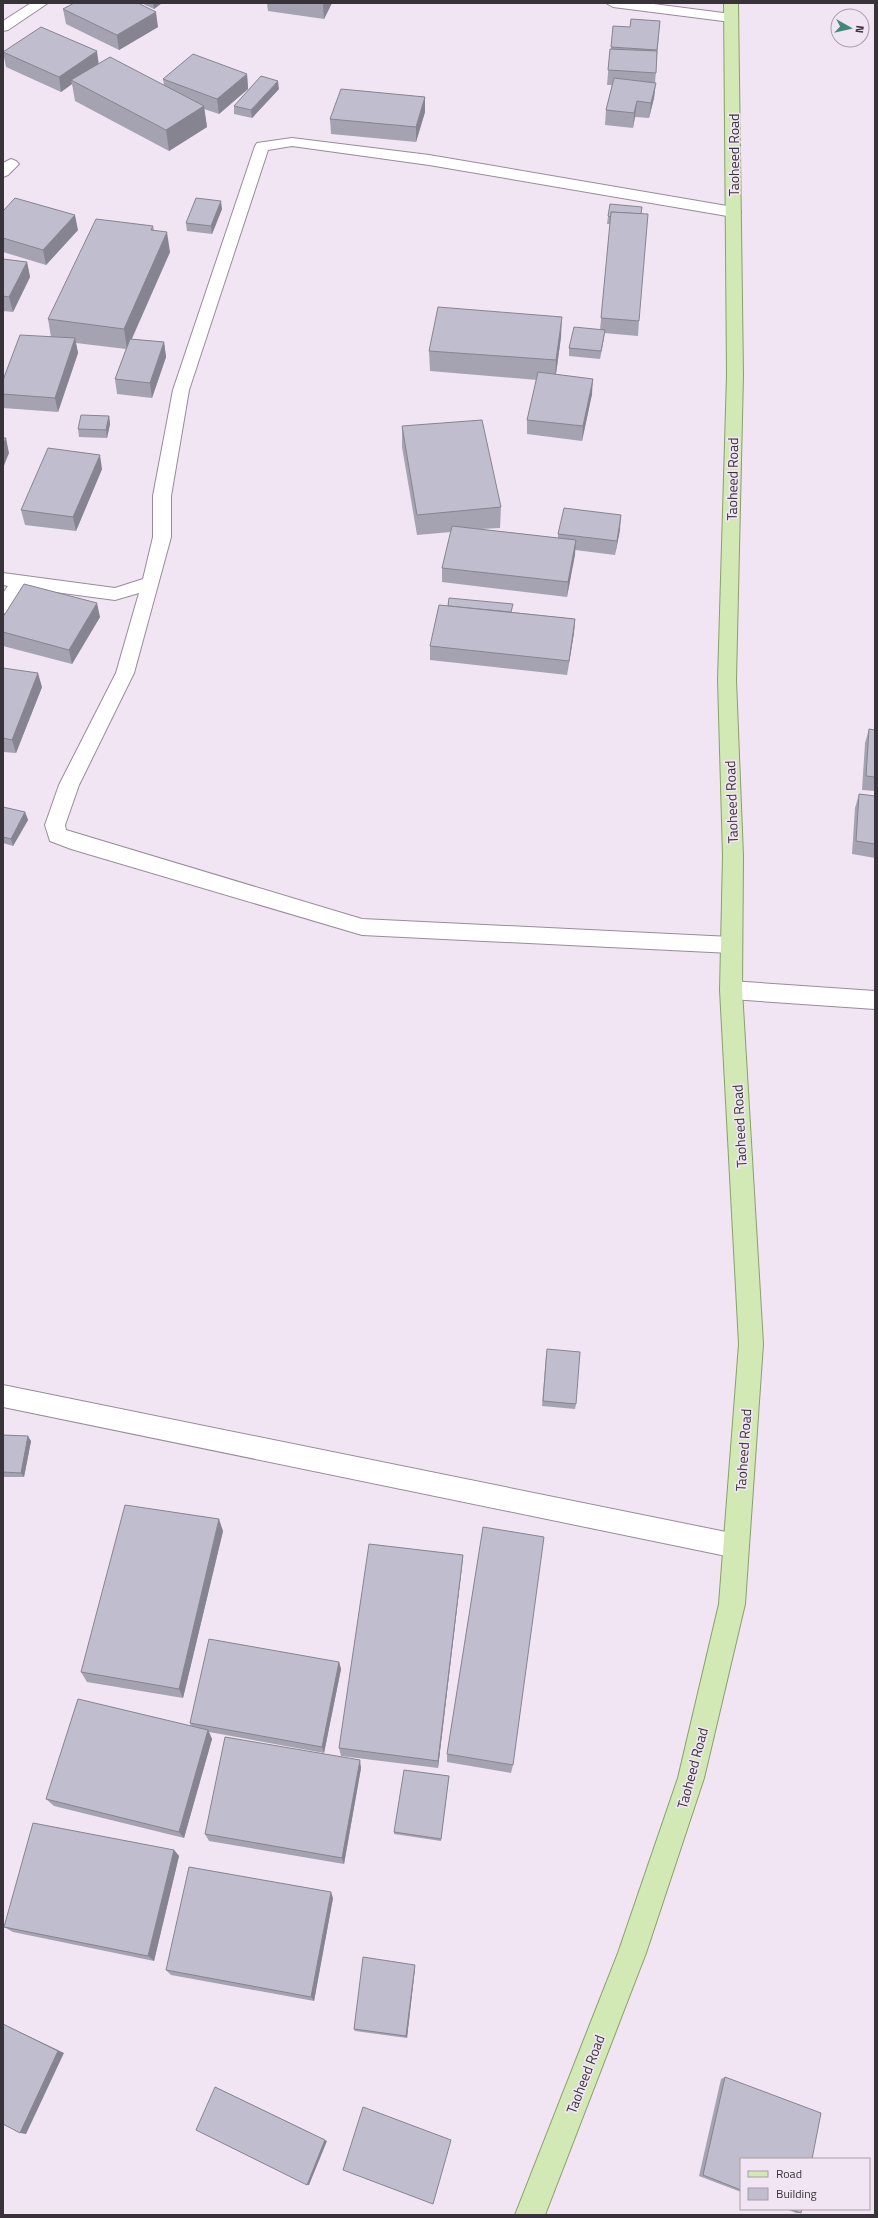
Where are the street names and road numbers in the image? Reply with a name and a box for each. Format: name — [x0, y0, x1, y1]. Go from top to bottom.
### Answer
street label: Taoheed Road — [723, 114, 744, 196]
street label: Taoheed Road — [721, 437, 743, 521]
street label: Taoheed Road — [719, 760, 743, 844]
street label: Taoheed Road — [726, 1084, 752, 1168]
street label: Taoheed Road — [730, 1408, 756, 1492]
street label: Taoheed Road — [671, 1725, 713, 1811]
street label: Taoheed Road — [560, 2032, 610, 2116]

